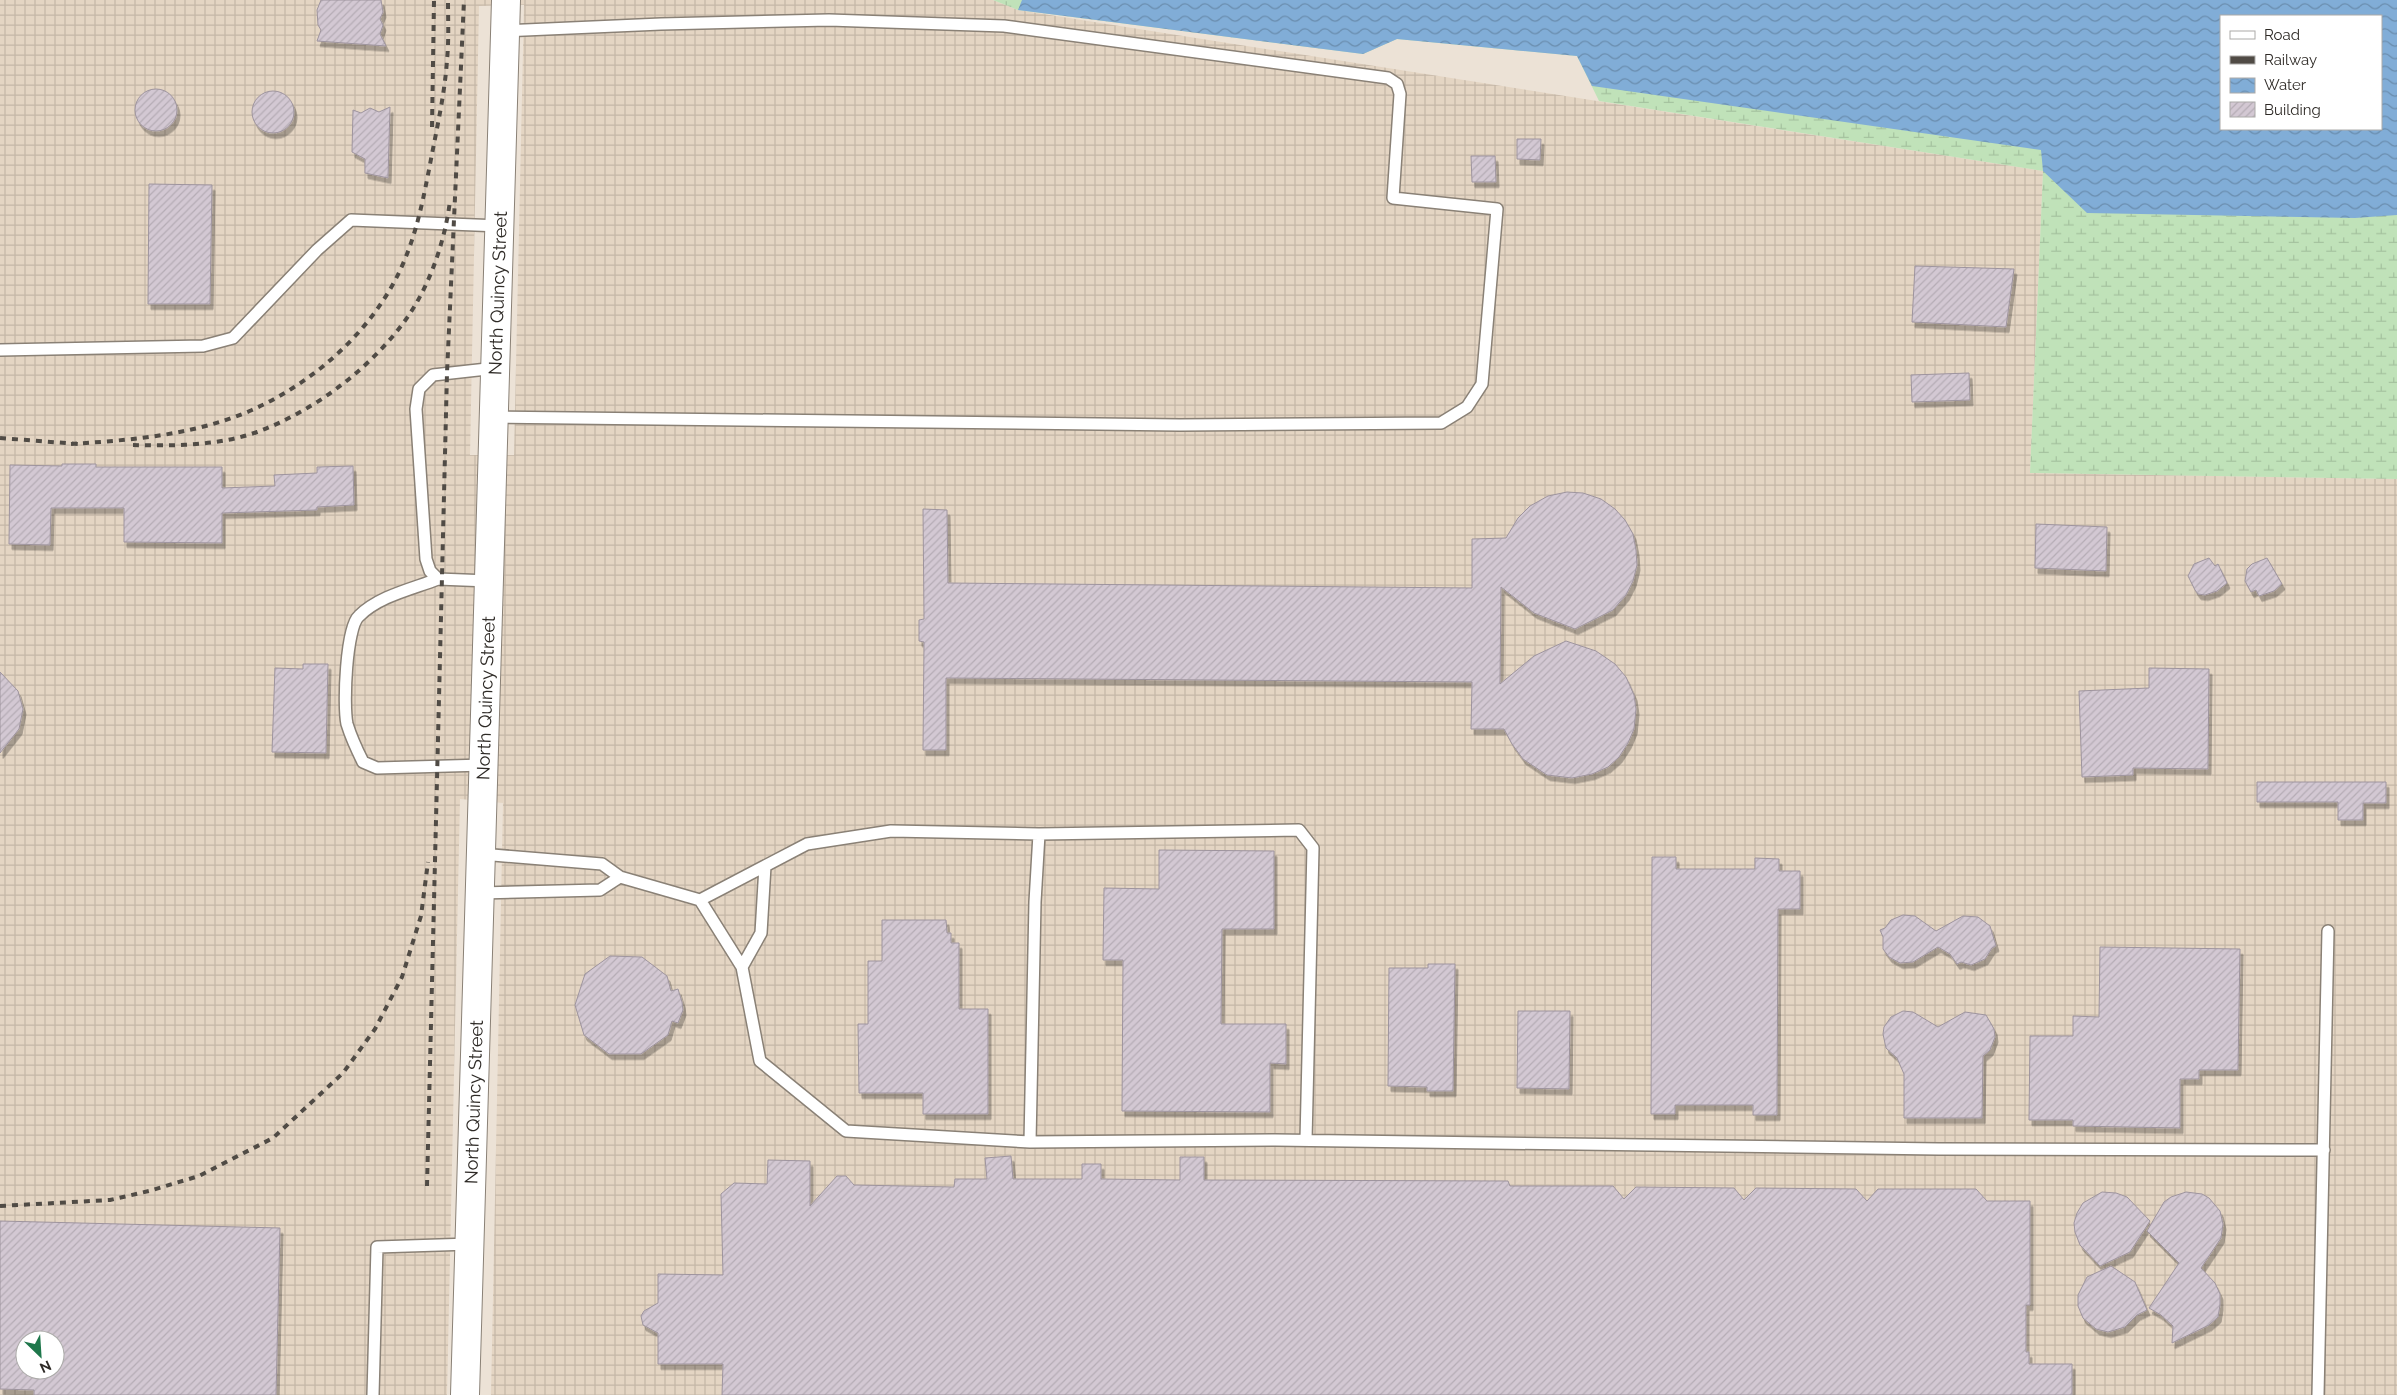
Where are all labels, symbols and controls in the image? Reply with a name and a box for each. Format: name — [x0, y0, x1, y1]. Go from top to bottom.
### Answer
legend — [2220, 15, 2382, 130]
text: Road — [2264, 26, 2300, 44]
text: Railway — [2264, 51, 2317, 69]
text: Water — [2264, 76, 2307, 94]
text: Building — [2264, 101, 2321, 119]
street label: North Quincy Street — [484, 211, 511, 375]
street label: North Quincy Street — [472, 616, 499, 780]
street label: North Quincy Street — [460, 1020, 487, 1184]
north arrow — [15, 1330, 65, 1380]
text: N — [37, 1357, 54, 1376]

